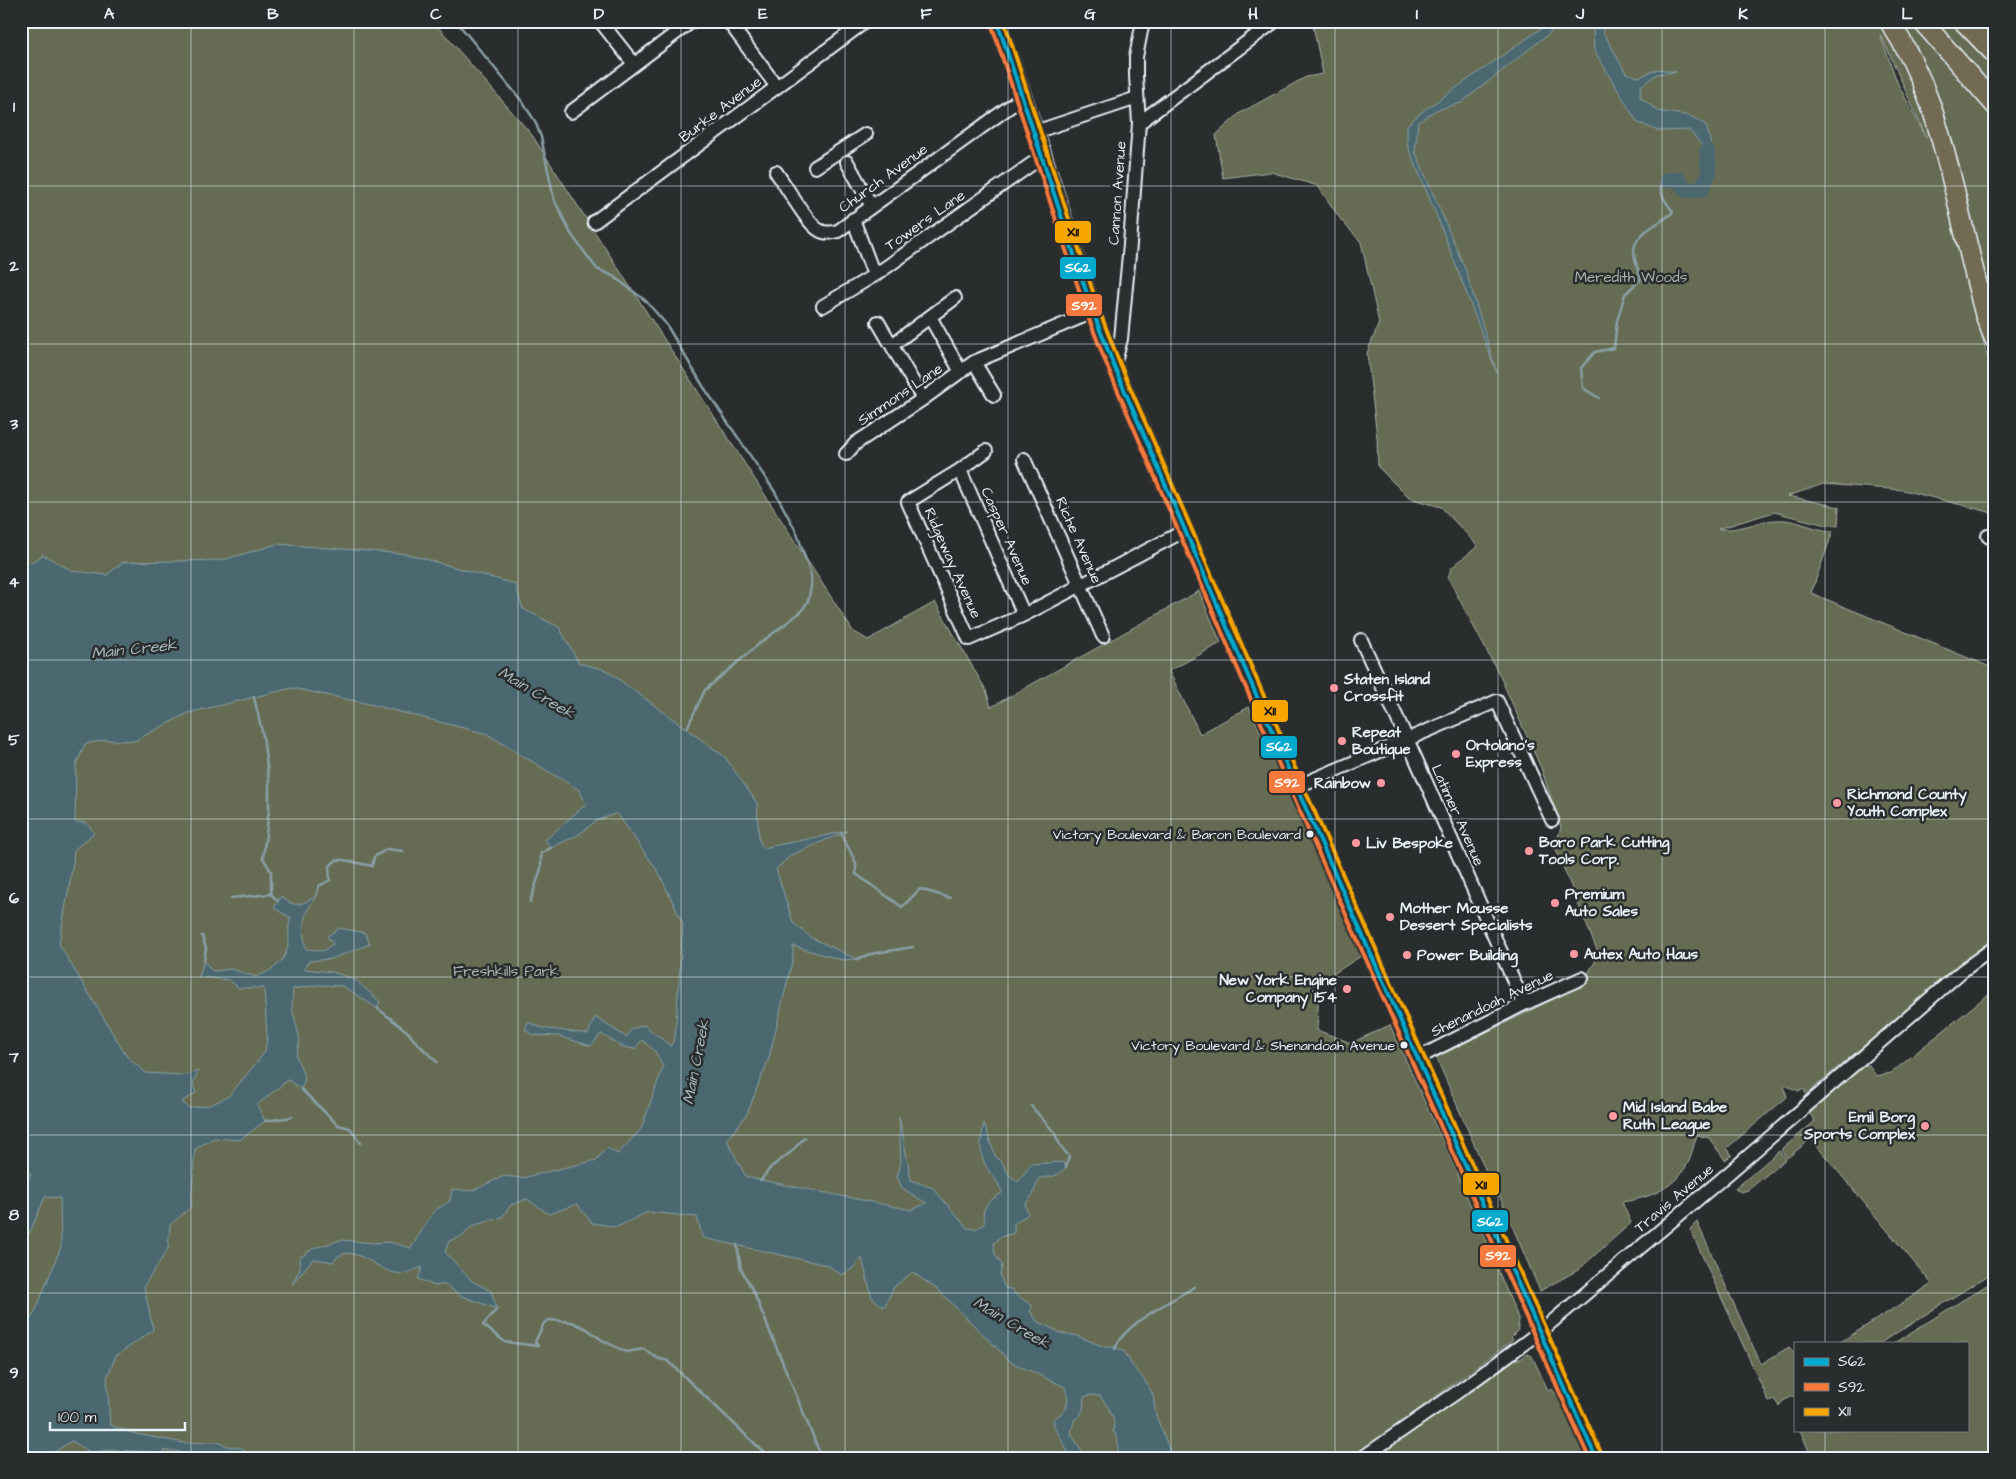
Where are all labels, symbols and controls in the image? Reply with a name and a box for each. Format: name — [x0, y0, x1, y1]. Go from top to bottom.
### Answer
text: A — [104, 3, 115, 25]
text: B — [267, 3, 279, 25]
text: C — [430, 3, 442, 25]
text: D — [594, 3, 605, 25]
text: E — [758, 3, 768, 25]
text: F — [920, 3, 932, 25]
text: G — [1084, 3, 1096, 25]
text: H — [1248, 3, 1258, 25]
text: I — [1416, 3, 1418, 25]
text: J — [1575, 3, 1585, 25]
text: K — [1738, 3, 1748, 25]
text: L — [1901, 3, 1913, 25]
street label: Burke Avenue — [675, 71, 766, 147]
text: 1 — [13, 96, 16, 118]
street label: Church Avenue — [834, 139, 932, 218]
street label: Cannon Avenue — [1103, 140, 1132, 246]
street label: Towers Lane — [881, 185, 970, 256]
line badge: X11 — [1054, 220, 1092, 244]
text: X11 — [1067, 222, 1079, 242]
text: 2 — [8, 255, 19, 277]
line badge: S62 — [1059, 256, 1097, 280]
text: S62 — [1064, 258, 1092, 278]
park label: Meredith Woods — [1575, 267, 1688, 288]
line badge: S92 — [1065, 293, 1103, 317]
text: S92 — [1071, 296, 1097, 316]
street label: Simmons Lane — [854, 358, 947, 431]
text: 3 — [9, 413, 19, 435]
street label: Casper Avenue — [976, 484, 1038, 589]
street label: Riche Avenue — [1050, 494, 1107, 587]
street label: Ridgeway Avenue — [918, 504, 986, 622]
text: 4 — [9, 571, 20, 593]
water label: Main Creek — [90, 633, 179, 664]
water label: Main Creek — [494, 661, 580, 725]
place label: Staten Island Crossfit — [1343, 669, 1430, 707]
marker: Staten Island Crossfit — [1328, 682, 1340, 694]
line badge: X11 — [1251, 699, 1289, 723]
text: X11 — [1264, 701, 1276, 721]
place label: Repeat Boutique — [1352, 722, 1411, 760]
text: 5 — [8, 729, 20, 751]
line badge: S62 — [1260, 735, 1298, 759]
marker: Repeat Boutique — [1336, 735, 1348, 747]
place label: Ortolano's Express — [1466, 735, 1535, 773]
text: S62 — [1265, 737, 1293, 757]
marker: Ortolano's Express — [1450, 748, 1462, 760]
street label: Latimer Avenue — [1426, 761, 1489, 869]
line badge: S92 — [1268, 770, 1306, 794]
text: S92 — [1274, 773, 1300, 793]
place label: Rainbow — [1314, 773, 1371, 794]
marker: Rainbow — [1375, 777, 1387, 789]
place label: Richmond County Youth Complex — [1847, 784, 1967, 822]
marker: Richmond County Youth Complex — [1831, 797, 1843, 809]
place label: Victory Boulevard & Baron Boulevard — [1053, 825, 1301, 845]
marker: Victory Boulevard & Baron Boulevard — [1305, 829, 1315, 839]
place label: Boro Park Cutting Tools Corp. — [1538, 832, 1670, 870]
place label: Liv Bespoke — [1366, 833, 1453, 854]
marker: Liv Bespoke — [1350, 837, 1362, 849]
marker: Boro Park Cutting Tools Corp. — [1523, 845, 1535, 857]
place label: Premium Auto Sales — [1565, 884, 1638, 922]
text: 6 — [9, 887, 19, 909]
marker: Premium Auto Sales — [1549, 897, 1561, 909]
place label: Mother Mousse Dessert Specialists — [1400, 898, 1533, 936]
marker: Mother Mousse Dessert Specialists — [1384, 911, 1396, 923]
place label: Autex Auto Haus — [1584, 944, 1699, 965]
place label: Power Building — [1417, 945, 1518, 968]
marker: Autex Auto Haus — [1568, 948, 1580, 960]
marker: Power Building — [1401, 949, 1413, 961]
park label: Freshkills Park — [453, 961, 559, 982]
street label: Shenandoah Avenue — [1428, 965, 1557, 1042]
place label: New York Engine Company 154 — [1219, 970, 1338, 1009]
marker: New York Engine Company 154 — [1341, 983, 1353, 995]
water label: Main Creek — [677, 1017, 715, 1106]
place label: Victory Boulevard & Shenandoah Avenue — [1131, 1036, 1395, 1056]
marker: Victory Boulevard & Shenandoah Avenue — [1399, 1040, 1409, 1050]
text: 7 — [8, 1046, 19, 1068]
place label: Mid Island Babe Ruth League — [1623, 1097, 1727, 1137]
place label: Emil Borg Sports Complex — [1803, 1107, 1916, 1145]
marker: Mid Island Babe Ruth League — [1607, 1110, 1619, 1122]
marker: Emil Borg Sports Complex — [1919, 1120, 1931, 1132]
street label: Travis Avenue — [1630, 1159, 1718, 1238]
line badge: X11 — [1462, 1172, 1500, 1196]
text: X11 — [1475, 1175, 1487, 1195]
text: 8 — [9, 1204, 20, 1226]
line badge: S62 — [1471, 1209, 1509, 1233]
text: S62 — [1476, 1212, 1504, 1232]
line badge: S92 — [1479, 1244, 1517, 1268]
text: S92 — [1485, 1246, 1511, 1266]
water label: Main Creek — [969, 1291, 1055, 1355]
legend — [1794, 1342, 1968, 1432]
text: S62 — [1838, 1351, 1866, 1372]
text: 9 — [9, 1362, 19, 1384]
text: S92 — [1838, 1377, 1865, 1398]
scale bar — [50, 1399, 185, 1431]
text: X11 — [1838, 1401, 1851, 1422]
text: 100 m — [58, 1407, 97, 1428]

